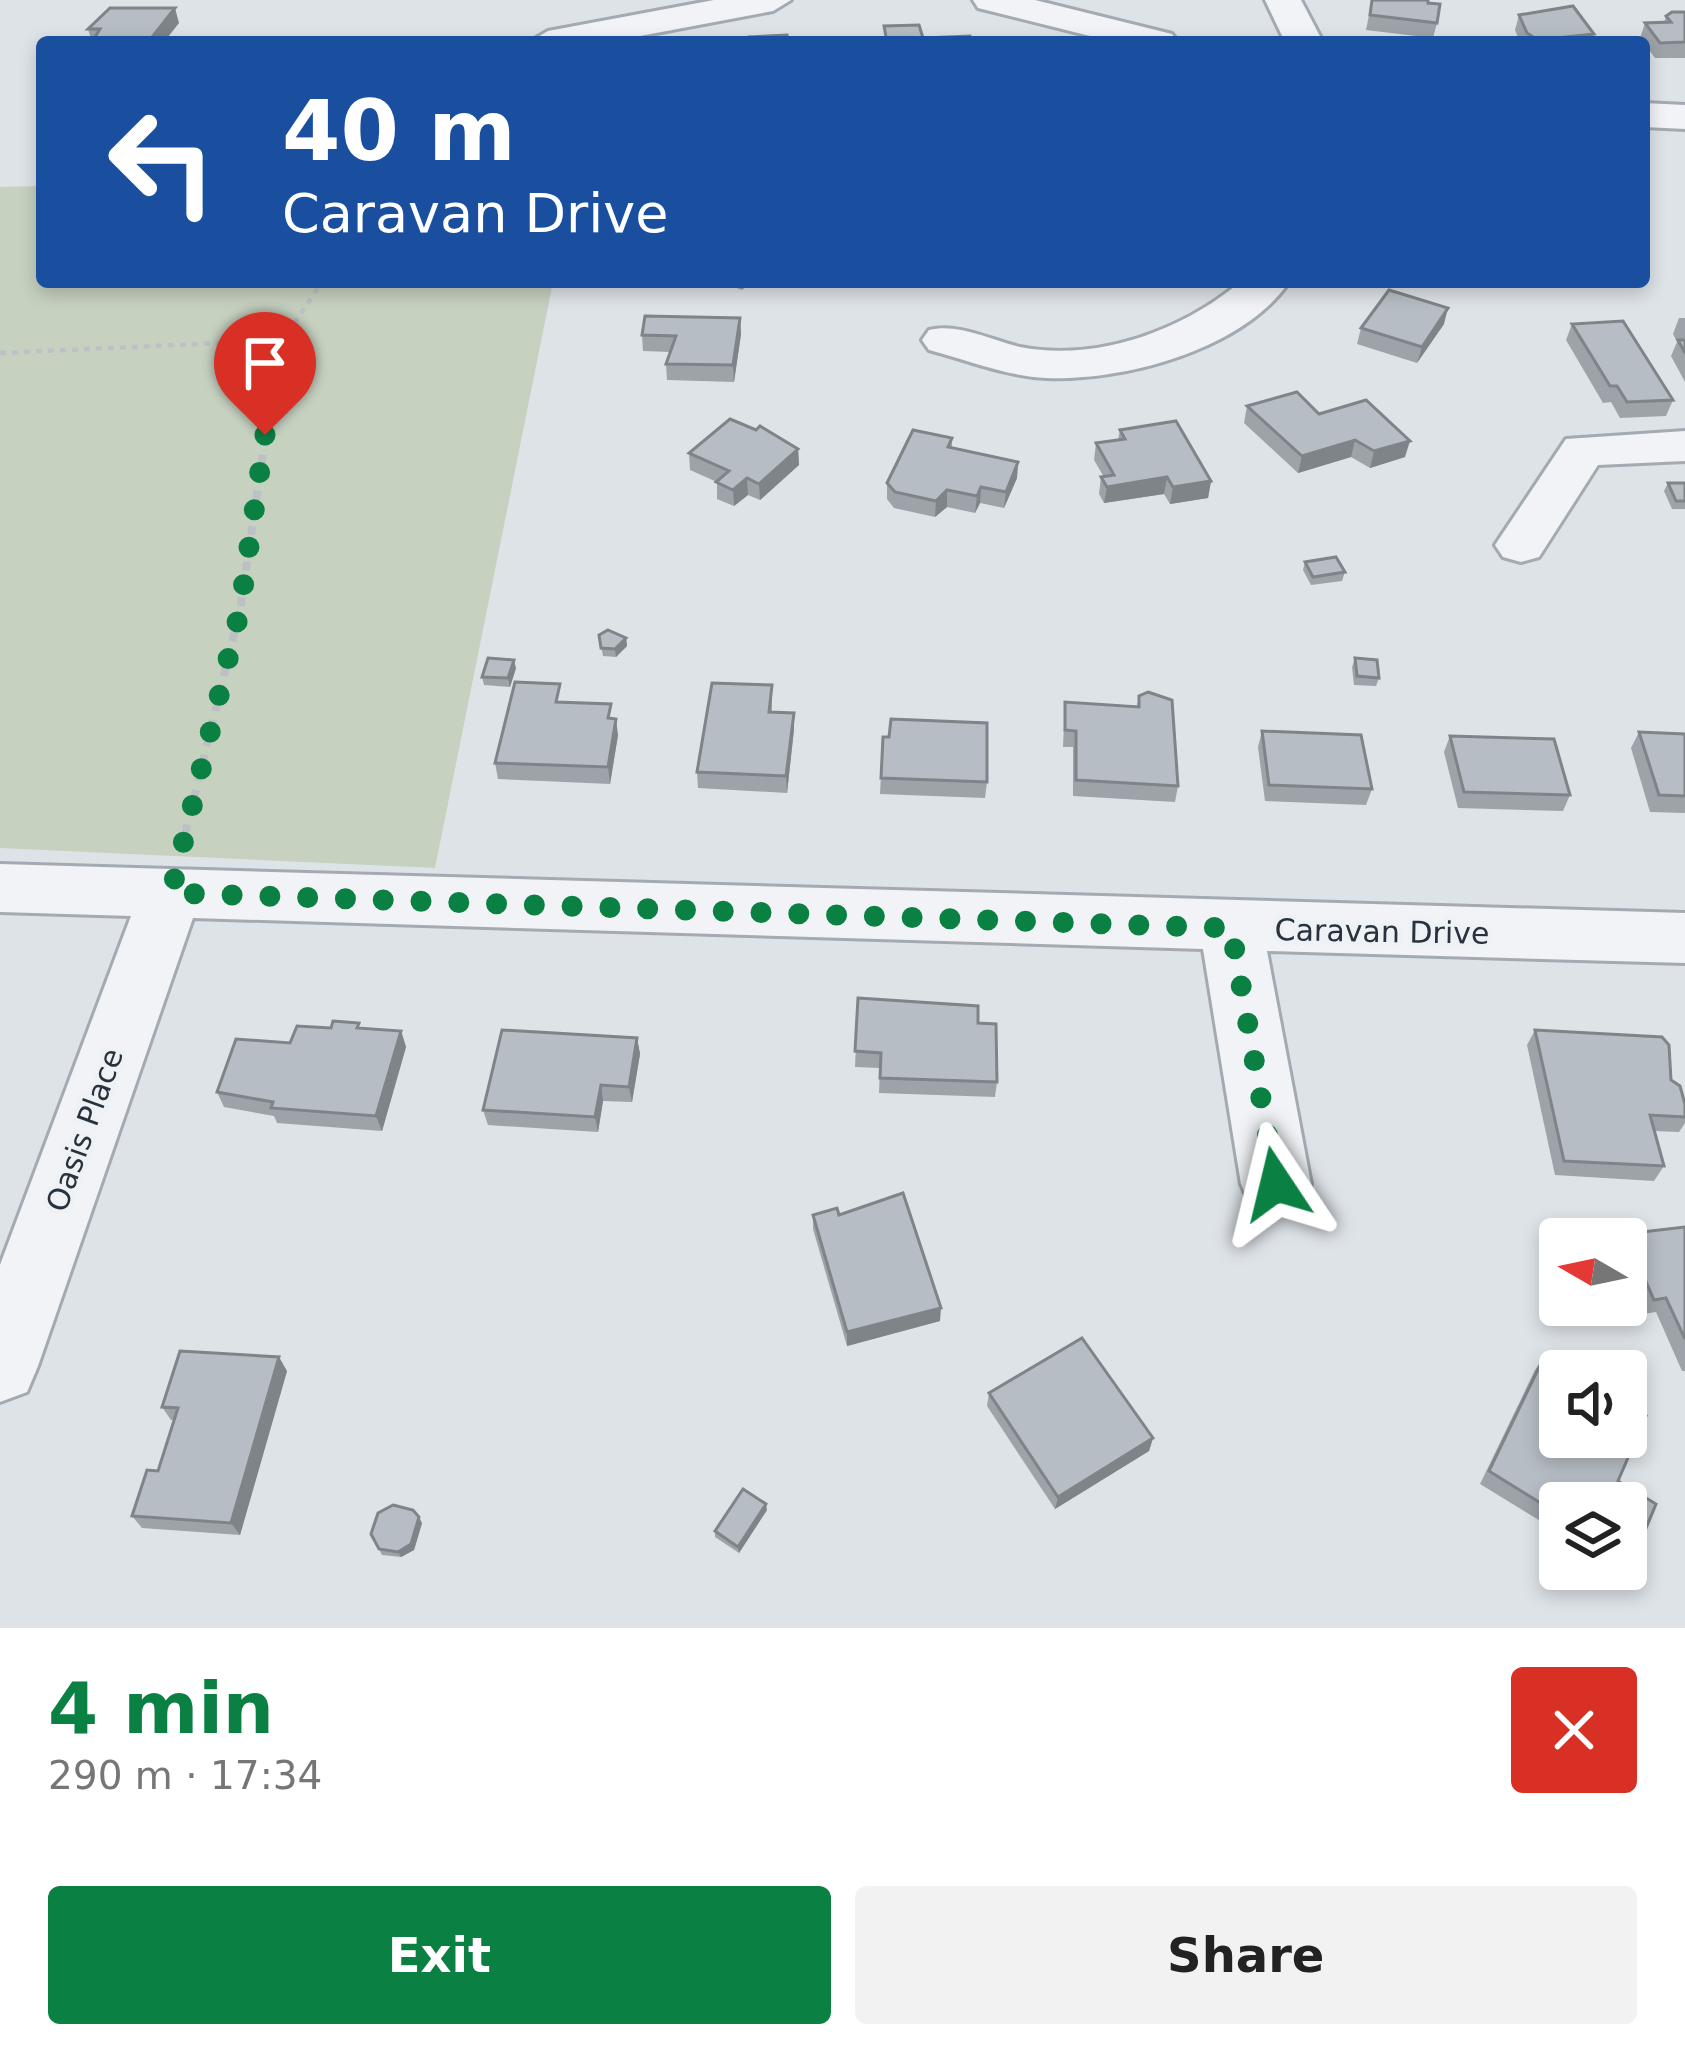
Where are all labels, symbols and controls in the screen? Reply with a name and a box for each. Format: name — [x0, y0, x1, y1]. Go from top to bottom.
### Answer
text: 40 m — [282, 82, 516, 180]
icon: left — [84, 84, 240, 240]
text: Caravan Drive — [282, 182, 669, 245]
pin — [214, 312, 316, 435]
icon: arrive — [232, 330, 298, 396]
street label: Caravan Drive — [1274, 912, 1490, 951]
street label: Oasis Place — [39, 1044, 130, 1216]
position arrow — [1213, 1121, 1339, 1247]
north arrow — [1539, 1218, 1647, 1326]
map controls — [1539, 1218, 1647, 1590]
button: sound — [1539, 1350, 1647, 1458]
button: layers — [1539, 1482, 1647, 1590]
text: 4 min — [48, 1666, 274, 1750]
button: close — [1511, 1667, 1637, 1793]
text: 290 m · 17:34 — [48, 1753, 322, 1798]
button: Exit — [48, 1886, 831, 2024]
button: Share — [855, 1886, 1637, 2024]

